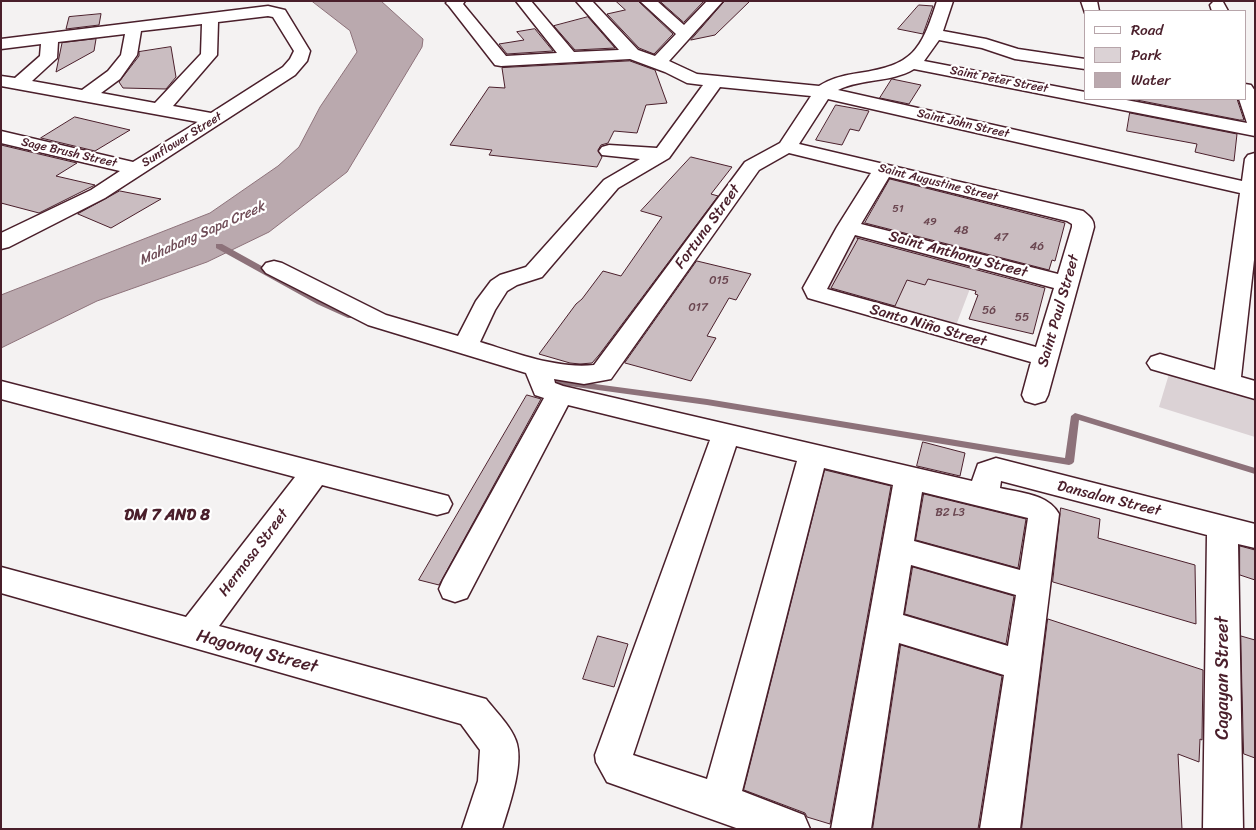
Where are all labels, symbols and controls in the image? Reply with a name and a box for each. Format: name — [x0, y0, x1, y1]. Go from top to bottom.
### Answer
legend — [1084, 10, 1246, 100]
text: Road — [1131, 17, 1163, 43]
text: Park — [1131, 42, 1162, 68]
street label: Saint Peter Street — [949, 63, 1049, 97]
text: Water — [1131, 67, 1171, 93]
street label: Saint John Street — [915, 106, 1011, 142]
street label: Sunflower Street — [139, 109, 225, 171]
street label: Sage Brush Street — [20, 135, 118, 171]
street label: Saint Augustine Street — [877, 161, 999, 205]
street label: Fortuna Street — [671, 181, 745, 273]
water label: Mahabang Sapa Creek — [137, 199, 267, 269]
house number: 51 — [892, 202, 904, 216]
house number: 49 — [923, 215, 937, 229]
house number: 48 — [954, 224, 968, 238]
street label: Saint Anthony Street — [887, 228, 1029, 282]
house number: 47 — [994, 231, 1008, 245]
house number: 46 — [1030, 240, 1044, 254]
street label: Saint Paul Street — [1034, 253, 1084, 369]
house number: 015 — [709, 274, 729, 288]
house number: 017 — [688, 301, 708, 315]
street label: Santo Niño Street — [867, 301, 989, 351]
house number: 56 — [982, 304, 996, 318]
house number: 55 — [1015, 311, 1029, 325]
street label: Dansalan Street — [1055, 477, 1163, 521]
district label: DM 7 AND 8 — [124, 506, 210, 526]
street label: Hermosa Street — [215, 506, 293, 600]
house number: B2 L3 — [935, 506, 965, 520]
street label: Cagayan Street — [1212, 616, 1234, 740]
street label: Hagonoy Street — [194, 625, 320, 679]

